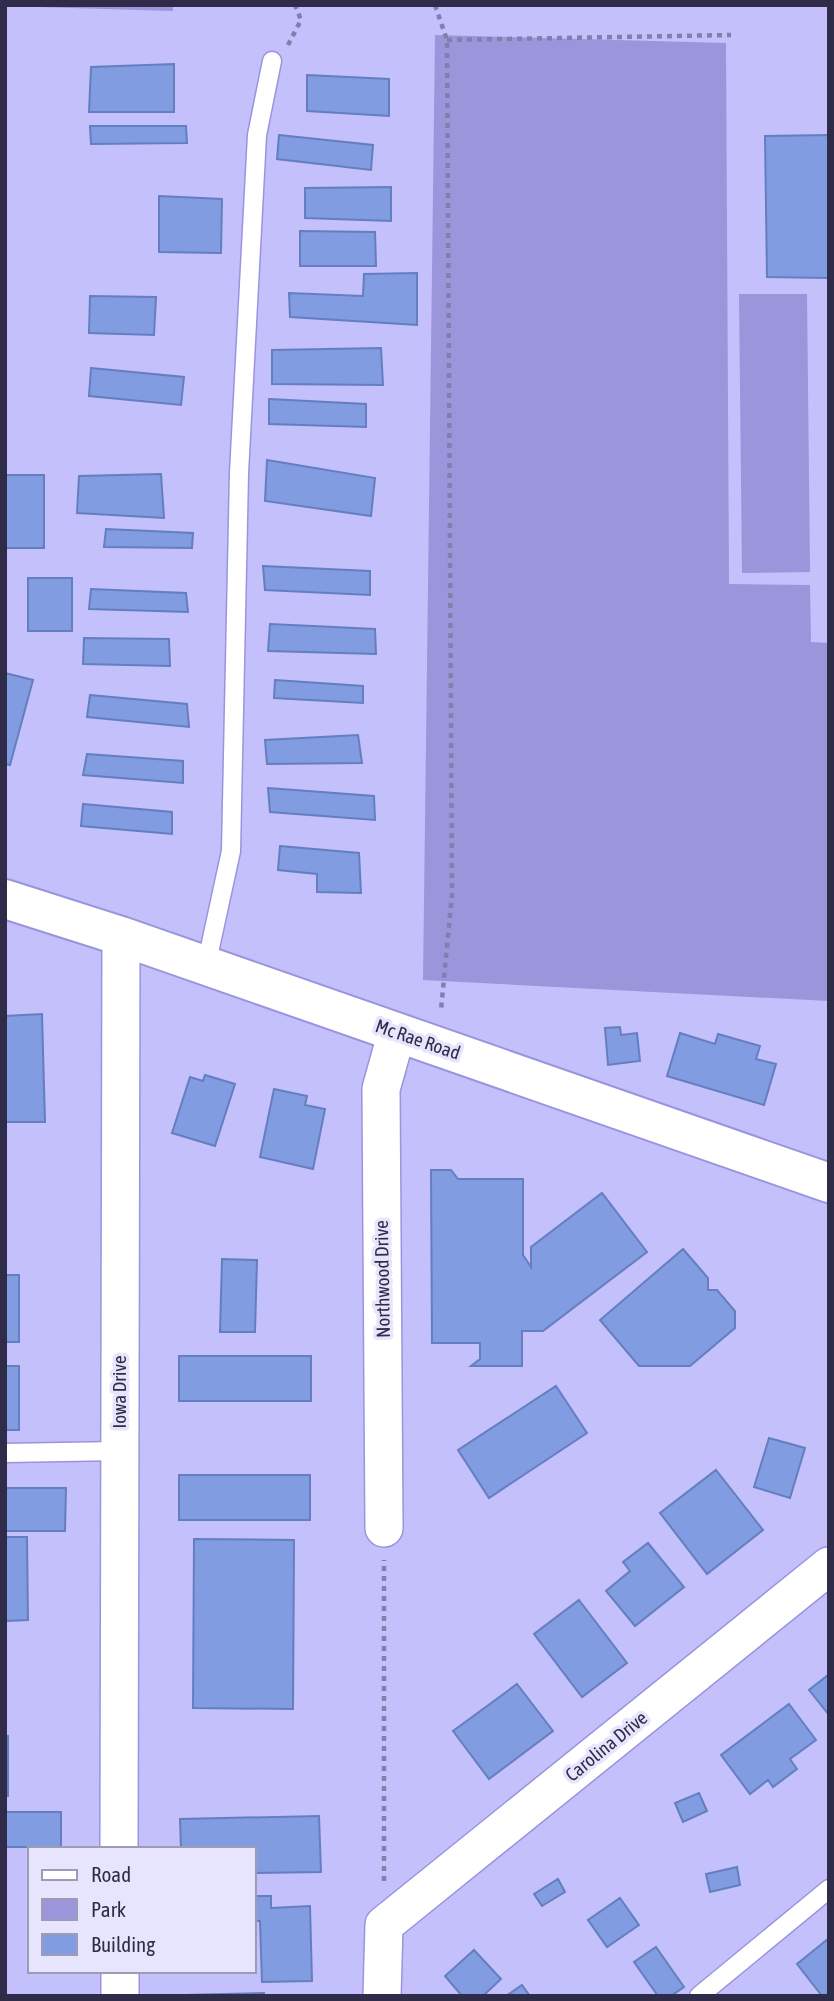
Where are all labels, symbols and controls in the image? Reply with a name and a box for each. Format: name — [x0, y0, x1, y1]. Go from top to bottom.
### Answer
street label: Mc Rae Road — [373, 1014, 463, 1064]
street label: Northwood Drive — [370, 1220, 394, 1338]
street label: Iowa Drive — [108, 1355, 130, 1429]
street label: Carolina Drive — [561, 1706, 651, 1786]
legend — [28, 1847, 256, 1973]
text: Road — [91, 1862, 131, 1886]
text: Park — [91, 1897, 126, 1921]
text: Building — [91, 1932, 155, 1956]

